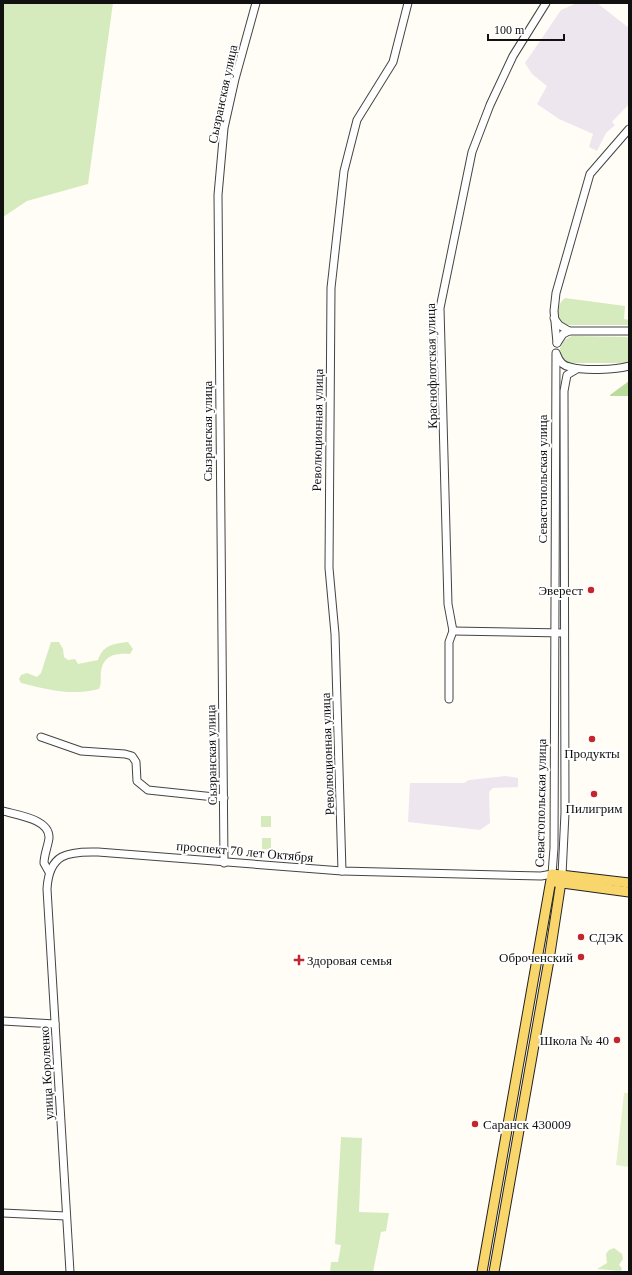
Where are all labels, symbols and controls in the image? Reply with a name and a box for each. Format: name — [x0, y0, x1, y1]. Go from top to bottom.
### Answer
scale bar — [488, 16, 564, 42]
text: 100 m — [494, 23, 525, 37]
street label: Сызранская улица — [205, 43, 240, 145]
street label: Краснофлотская улица — [423, 303, 440, 429]
street label: Революционная улица — [309, 368, 326, 492]
street label: Сызранская улица — [200, 380, 215, 481]
street label: Севастопольская улица — [535, 414, 550, 543]
place label: Эверест — [539, 583, 583, 598]
marker: Эверест — [586, 585, 596, 595]
street label: Революционная улица — [318, 692, 337, 816]
street label: Сызранская улица — [203, 704, 220, 805]
marker: Продукты — [587, 734, 597, 744]
street label: Севастопольская улица — [532, 738, 549, 868]
place label: Продукты — [564, 746, 620, 761]
marker: Пилигрим — [589, 789, 599, 799]
place label: Пилигрим — [566, 801, 622, 816]
street label: проспект 70 лет Октября — [176, 838, 314, 865]
place label: СДЭК — [589, 930, 624, 945]
marker: СДЭК — [576, 932, 586, 942]
place label: Оброченский — [499, 950, 573, 965]
marker: Оброченский — [576, 952, 586, 962]
place label: Здоровая семья — [307, 953, 392, 968]
marker: Здоровая семья — [294, 955, 304, 965]
street label: улица Короленко — [37, 1026, 56, 1120]
place label: Школа № 40 — [540, 1033, 609, 1048]
marker: Школа № 40 — [612, 1035, 622, 1045]
place label: Саранск 430009 — [483, 1117, 571, 1132]
marker: Саранск 430009 — [470, 1119, 480, 1129]

